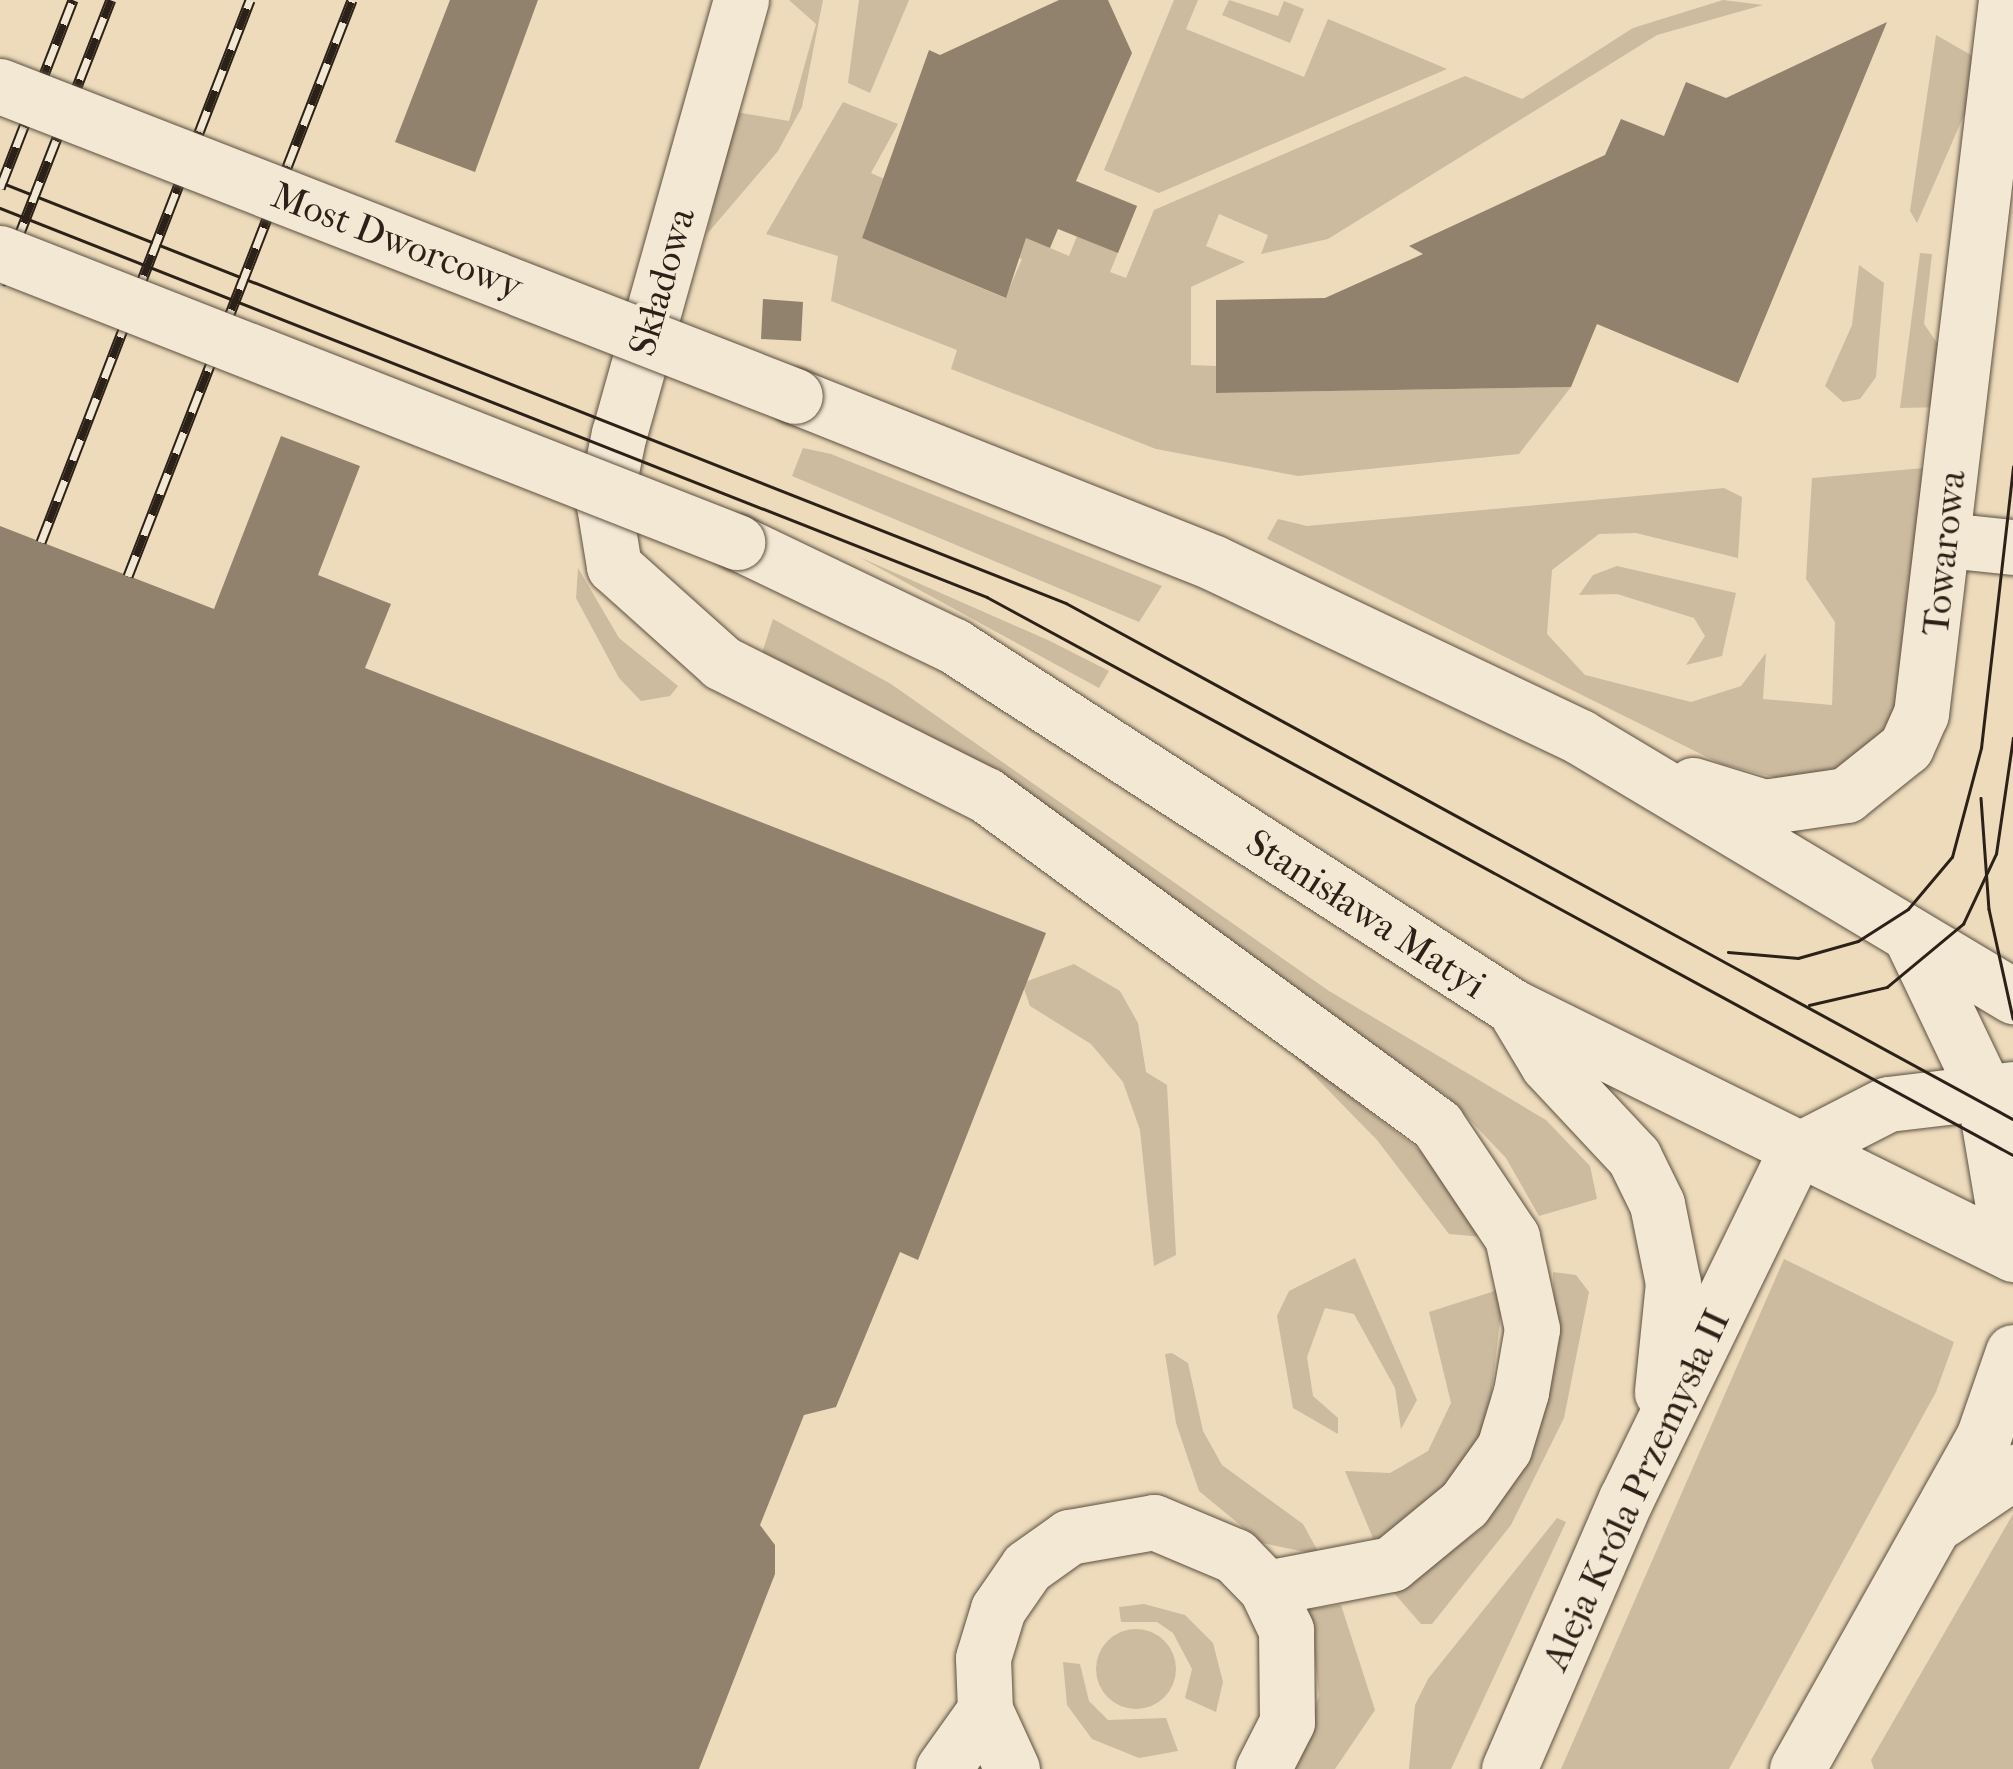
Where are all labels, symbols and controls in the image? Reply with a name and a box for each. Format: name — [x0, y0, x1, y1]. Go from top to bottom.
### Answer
street label: Most Dworcowy — [265, 172, 529, 310]
street label: Składowa — [619, 203, 705, 361]
street label: Towarowa — [1913, 468, 1975, 638]
street label: Stanisława Matyi — [1238, 820, 1494, 1008]
street label: Aleja Króla Przemysła II — [1532, 1302, 1740, 1678]

